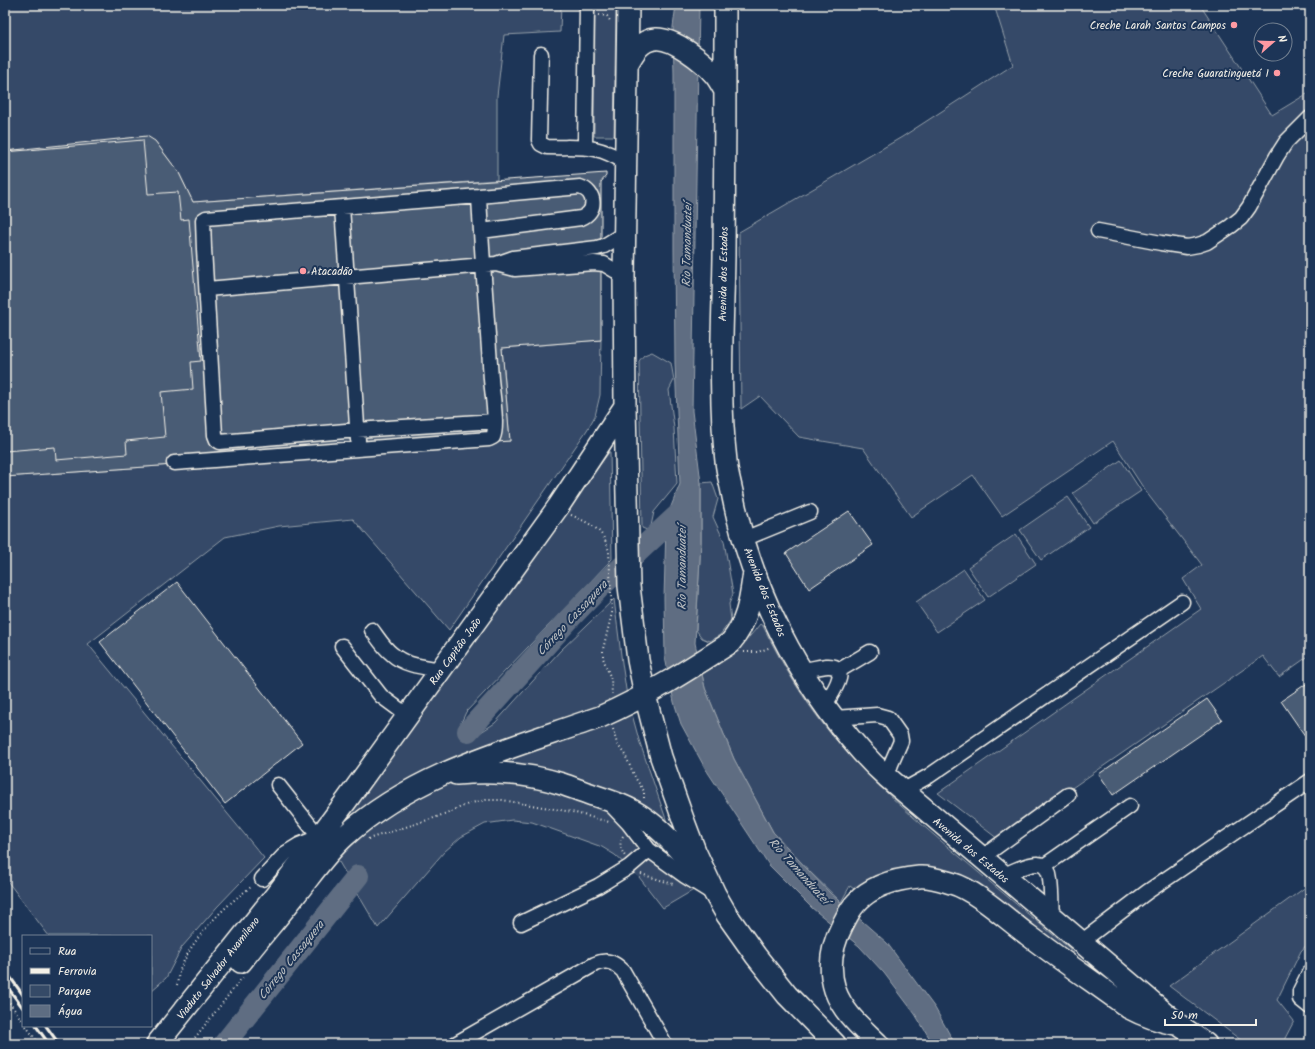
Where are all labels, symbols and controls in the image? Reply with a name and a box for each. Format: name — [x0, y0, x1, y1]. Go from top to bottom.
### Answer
place label: Creche Larah Santos Campos — [1090, 17, 1226, 35]
marker: Creche Larah Santos Campos — [1229, 20, 1239, 30]
north arrow — [1253, 22, 1293, 62]
text: N — [1272, 33, 1291, 45]
place label: Creche Guaratinguetá I — [1162, 65, 1269, 83]
marker: Creche Guaratinguetá I — [1272, 68, 1282, 78]
water label: Rio Tamanduateí — [677, 199, 698, 287]
street label: Avenida dos Estados — [714, 226, 734, 322]
place label: Atacadão — [311, 263, 353, 281]
marker: Atacadão — [298, 266, 308, 276]
water label: Rio Tamanduateí — [673, 522, 692, 610]
street label: Avenida dos Estados — [738, 545, 790, 640]
water label: Córrego Cassaquera — [532, 575, 613, 660]
street label: Rua Capitão João — [425, 614, 487, 689]
street label: Avenida dos Estados — [928, 813, 1013, 888]
water label: Rio Tamanduateí — [763, 834, 837, 912]
street label: Viaduto Salvador Avamileno — [173, 913, 265, 1024]
water label: Córrego Cassaquera — [253, 916, 330, 1004]
legend — [22, 935, 152, 1027]
text: Rua — [58, 942, 77, 961]
text: Ferrovia — [58, 962, 97, 981]
text: Parque — [58, 982, 92, 1001]
scale bar — [1165, 1001, 1256, 1027]
text: Água — [58, 1002, 83, 1021]
text: 50 m — [1171, 1006, 1198, 1025]

